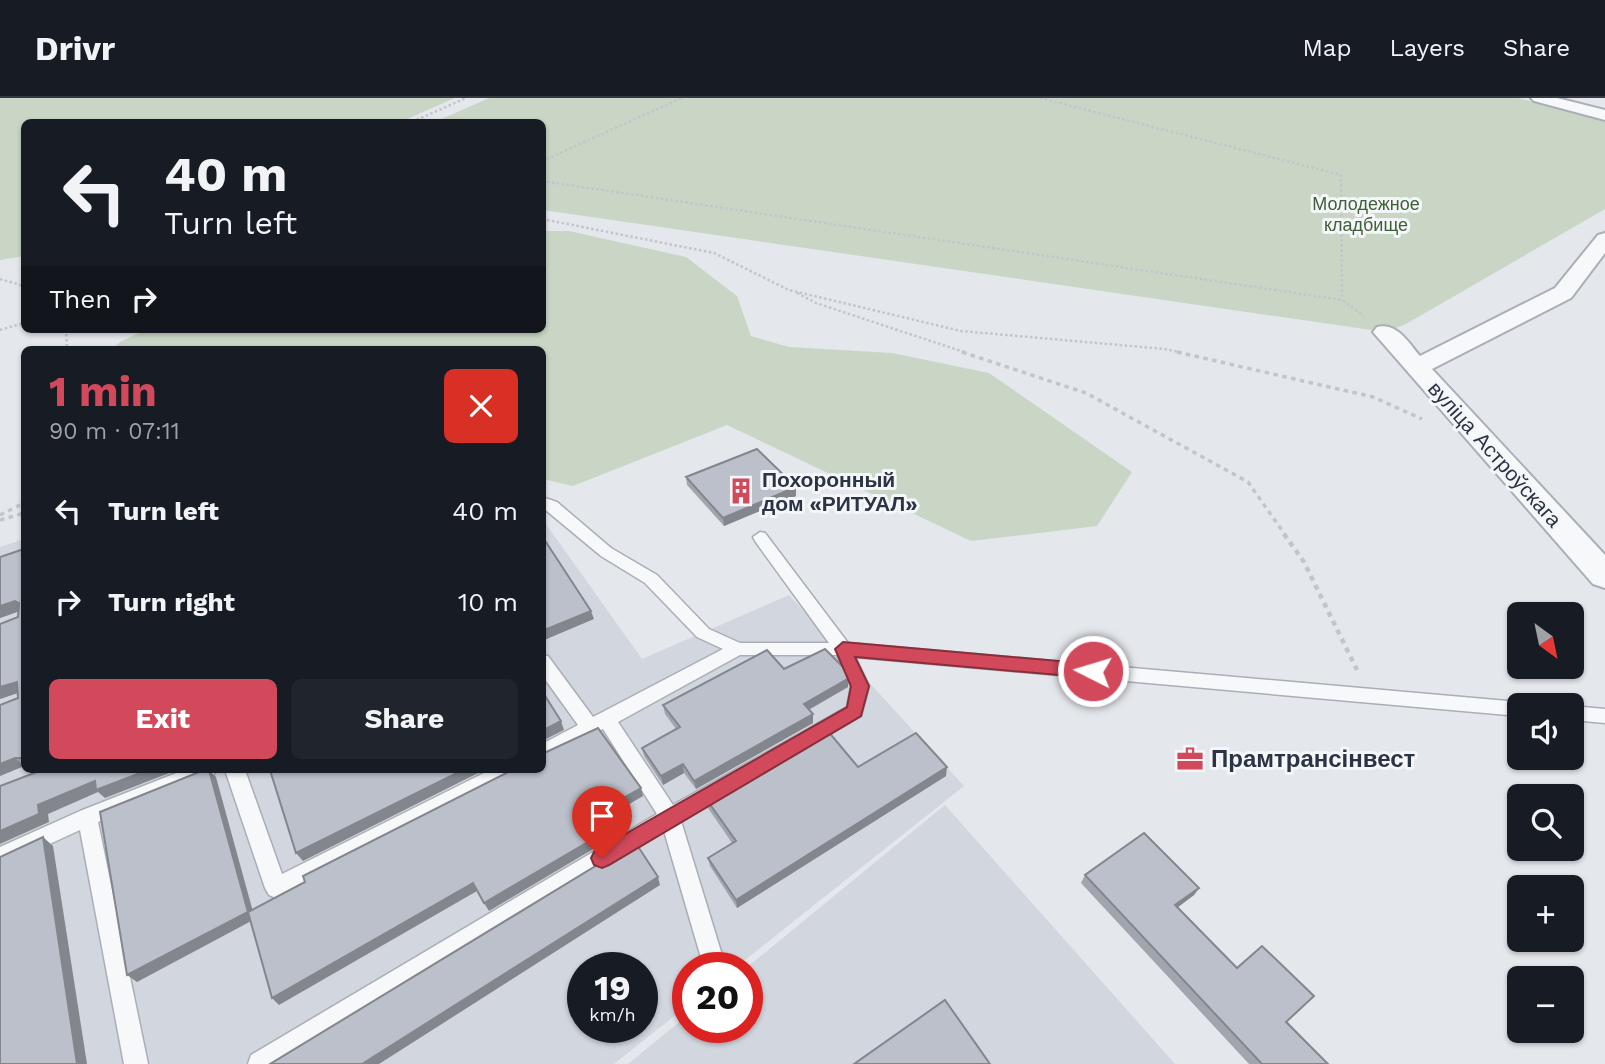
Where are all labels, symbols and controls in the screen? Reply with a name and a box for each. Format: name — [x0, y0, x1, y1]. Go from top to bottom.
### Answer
text: Drivr — [35, 29, 115, 68]
text: Map — [1303, 34, 1351, 62]
text: Layers — [1389, 34, 1465, 62]
text: Share — [1503, 34, 1570, 62]
text: 40 m — [164, 145, 287, 203]
icon: left — [49, 147, 140, 238]
park label: Молодежное кладбище — [1312, 193, 1420, 235]
text: Turn left — [164, 204, 297, 242]
icon: right — [125, 280, 163, 318]
text: Then — [49, 284, 111, 314]
text: 1 min — [49, 367, 157, 416]
button: close — [444, 369, 518, 443]
street label: вуліца Астроўскага — [1423, 376, 1567, 532]
text: 90 m · 07:11 — [49, 418, 180, 445]
place label: Похоронный дом «РИТУАЛ» — [762, 467, 918, 516]
building icon: Похоронный дом «РИТУАЛ» — [726, 476, 756, 506]
icon: left — [49, 492, 87, 530]
text: Turn left — [108, 496, 219, 526]
text: 40 m — [452, 496, 518, 526]
icon: right — [49, 583, 87, 621]
text: Turn right — [108, 587, 235, 617]
text: 10 m — [458, 587, 518, 617]
north arrow — [1507, 602, 1584, 679]
map controls — [1507, 602, 1584, 1043]
position arrow — [1056, 634, 1130, 708]
button: Exit — [49, 679, 277, 759]
button: Share — [291, 679, 518, 759]
button: sound — [1507, 693, 1584, 770]
office icon: Прамтрансінвест — [1175, 744, 1205, 774]
place label: Прамтрансінвест — [1211, 745, 1416, 773]
button: search — [1507, 784, 1584, 861]
pin — [572, 786, 632, 858]
icon: arrive — [583, 797, 621, 835]
button: + — [1507, 875, 1584, 952]
speed limit sign: 20 — [672, 952, 763, 1043]
button: − — [1507, 966, 1584, 1043]
text: 19 — [594, 967, 631, 1009]
text: km/h — [589, 1004, 636, 1025]

